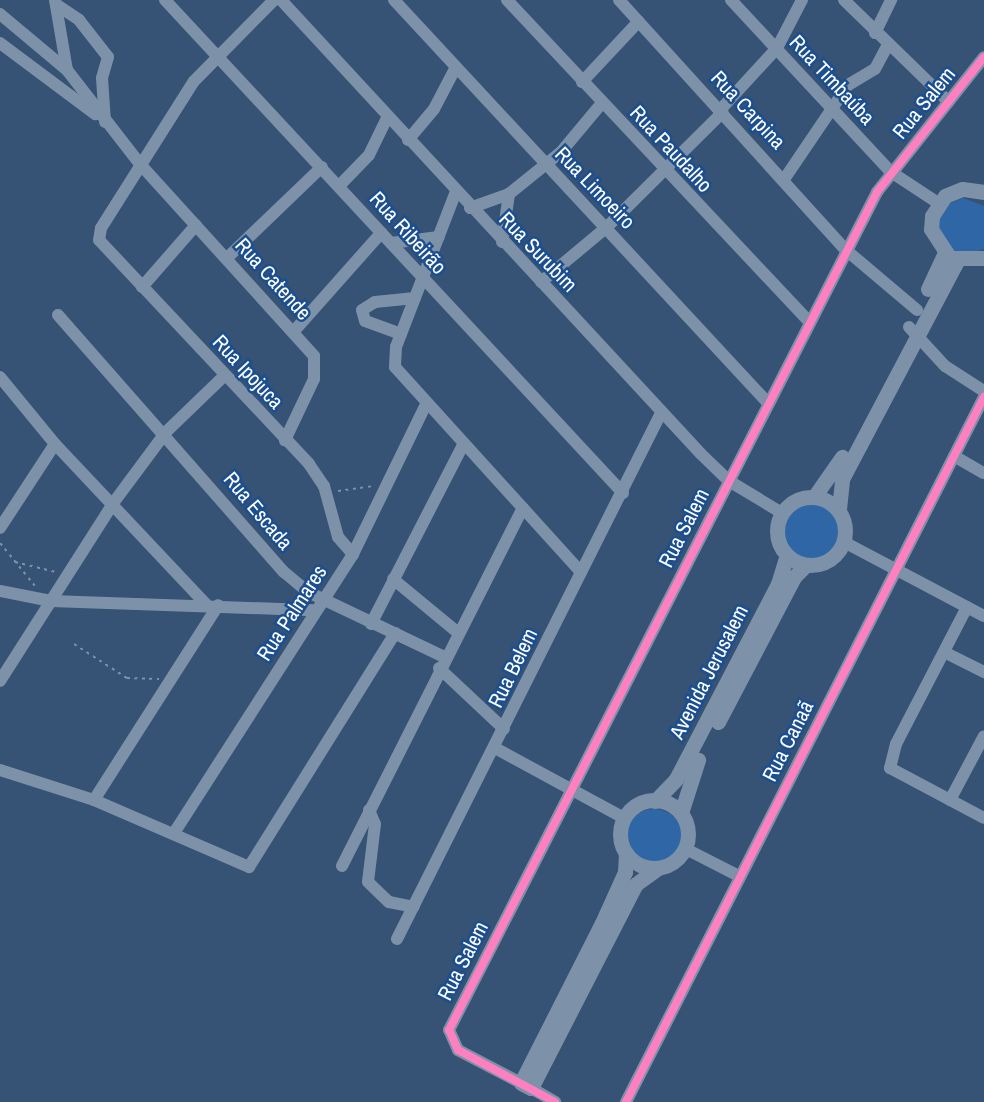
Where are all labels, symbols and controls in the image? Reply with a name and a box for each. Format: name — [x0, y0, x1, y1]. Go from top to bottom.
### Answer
street label: Rua Timbaúba — [784, 30, 880, 130]
street label: Rua Salem — [887, 62, 961, 144]
street label: Rua Carpina — [705, 66, 791, 154]
street label: Rua Paudalho — [625, 100, 717, 198]
street label: Rua Limoeiro — [550, 142, 640, 234]
street label: Rua Ribeirão — [364, 187, 452, 279]
street label: Rua Surubim — [494, 207, 582, 297]
street label: Rua Catende — [230, 233, 316, 325]
street label: Rua Ipojuca — [207, 330, 289, 414]
street label: Rua Escada — [218, 467, 298, 555]
street label: Rua Salem — [653, 484, 715, 572]
street label: Rua Palmares — [252, 560, 332, 666]
street label: Avenida Jerusalem — [664, 601, 754, 743]
street label: Rua Belem — [483, 624, 543, 712]
street label: Rua Canaã — [757, 696, 819, 786]
street label: Rua Salem — [432, 917, 494, 1005]

